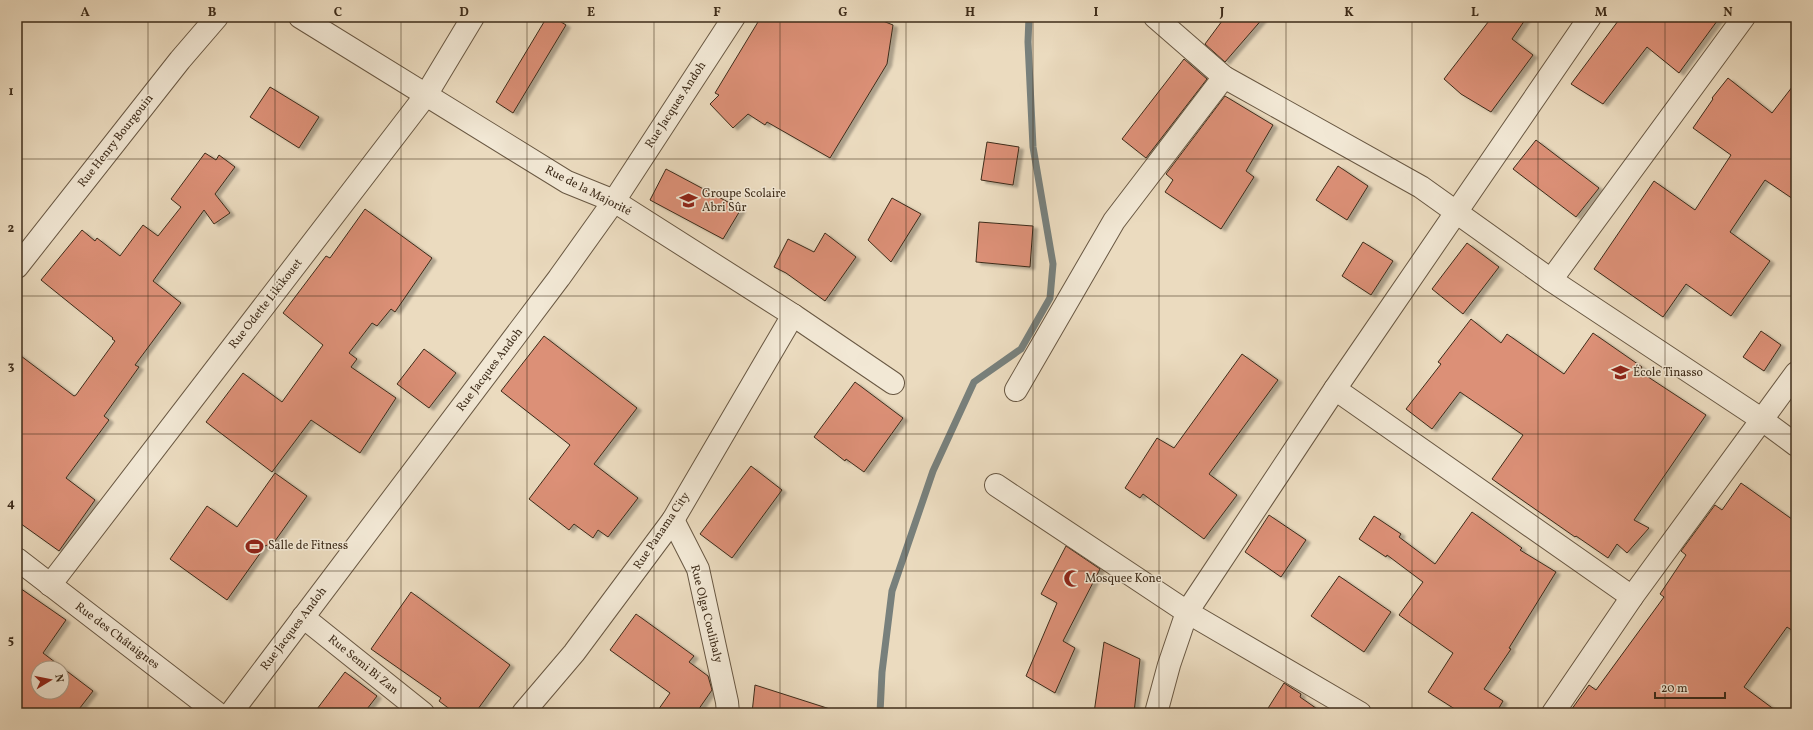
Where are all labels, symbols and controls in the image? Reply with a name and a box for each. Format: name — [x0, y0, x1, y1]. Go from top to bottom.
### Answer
text: A — [80, 4, 90, 22]
text: B — [208, 4, 217, 22]
text: C — [334, 4, 342, 22]
text: D — [459, 4, 469, 22]
text: E — [587, 4, 595, 22]
text: F — [713, 4, 721, 22]
text: G — [838, 4, 848, 22]
text: H — [965, 4, 975, 22]
text: I — [1094, 4, 1099, 22]
text: J — [1219, 4, 1225, 22]
text: K — [1344, 4, 1354, 22]
text: L — [1471, 4, 1479, 22]
text: M — [1595, 4, 1608, 22]
text: N — [1723, 4, 1733, 22]
street label: Rue Jacques Andoh — [642, 58, 710, 152]
text: 1 — [8, 83, 14, 101]
street label: Rue Henry Bourgouin — [75, 91, 157, 191]
street label: Rue de la Majorité — [542, 162, 634, 220]
place label: Groupe Scolaire Abri Sûr — [702, 186, 786, 216]
school or university icon: Groupe Scolaire Abri Sûr — [679, 191, 699, 211]
text: 2 — [8, 220, 15, 238]
street label: Rue Odette Likikouet — [226, 256, 306, 352]
street label: Rue Jacques Andoh — [453, 325, 527, 415]
text: 3 — [8, 358, 15, 376]
school or university icon: École Tinasso — [1610, 363, 1630, 383]
place label: École Tinasso — [1633, 364, 1703, 381]
street label: Rue Panama City — [630, 489, 694, 573]
text: 4 — [7, 495, 15, 513]
sports icon: Salle de Fitness — [245, 536, 265, 556]
place label: Salle de Fitness — [268, 538, 348, 554]
street label: Rue Olga Coulibaly — [686, 563, 726, 665]
mosque icon: Mosquee Kone — [1062, 569, 1082, 589]
place label: Mosquee Kone — [1085, 571, 1162, 587]
street label: Rue Jacques Andoh — [257, 584, 331, 674]
street label: Rue des Châtaignes — [72, 599, 162, 673]
text: 5 — [8, 632, 14, 650]
street label: Rue Semi Bi Zan — [324, 632, 402, 698]
north arrow — [30, 660, 70, 700]
text: N — [50, 673, 66, 684]
scale bar — [1655, 674, 1725, 700]
text: 20 m — [1661, 681, 1688, 697]

